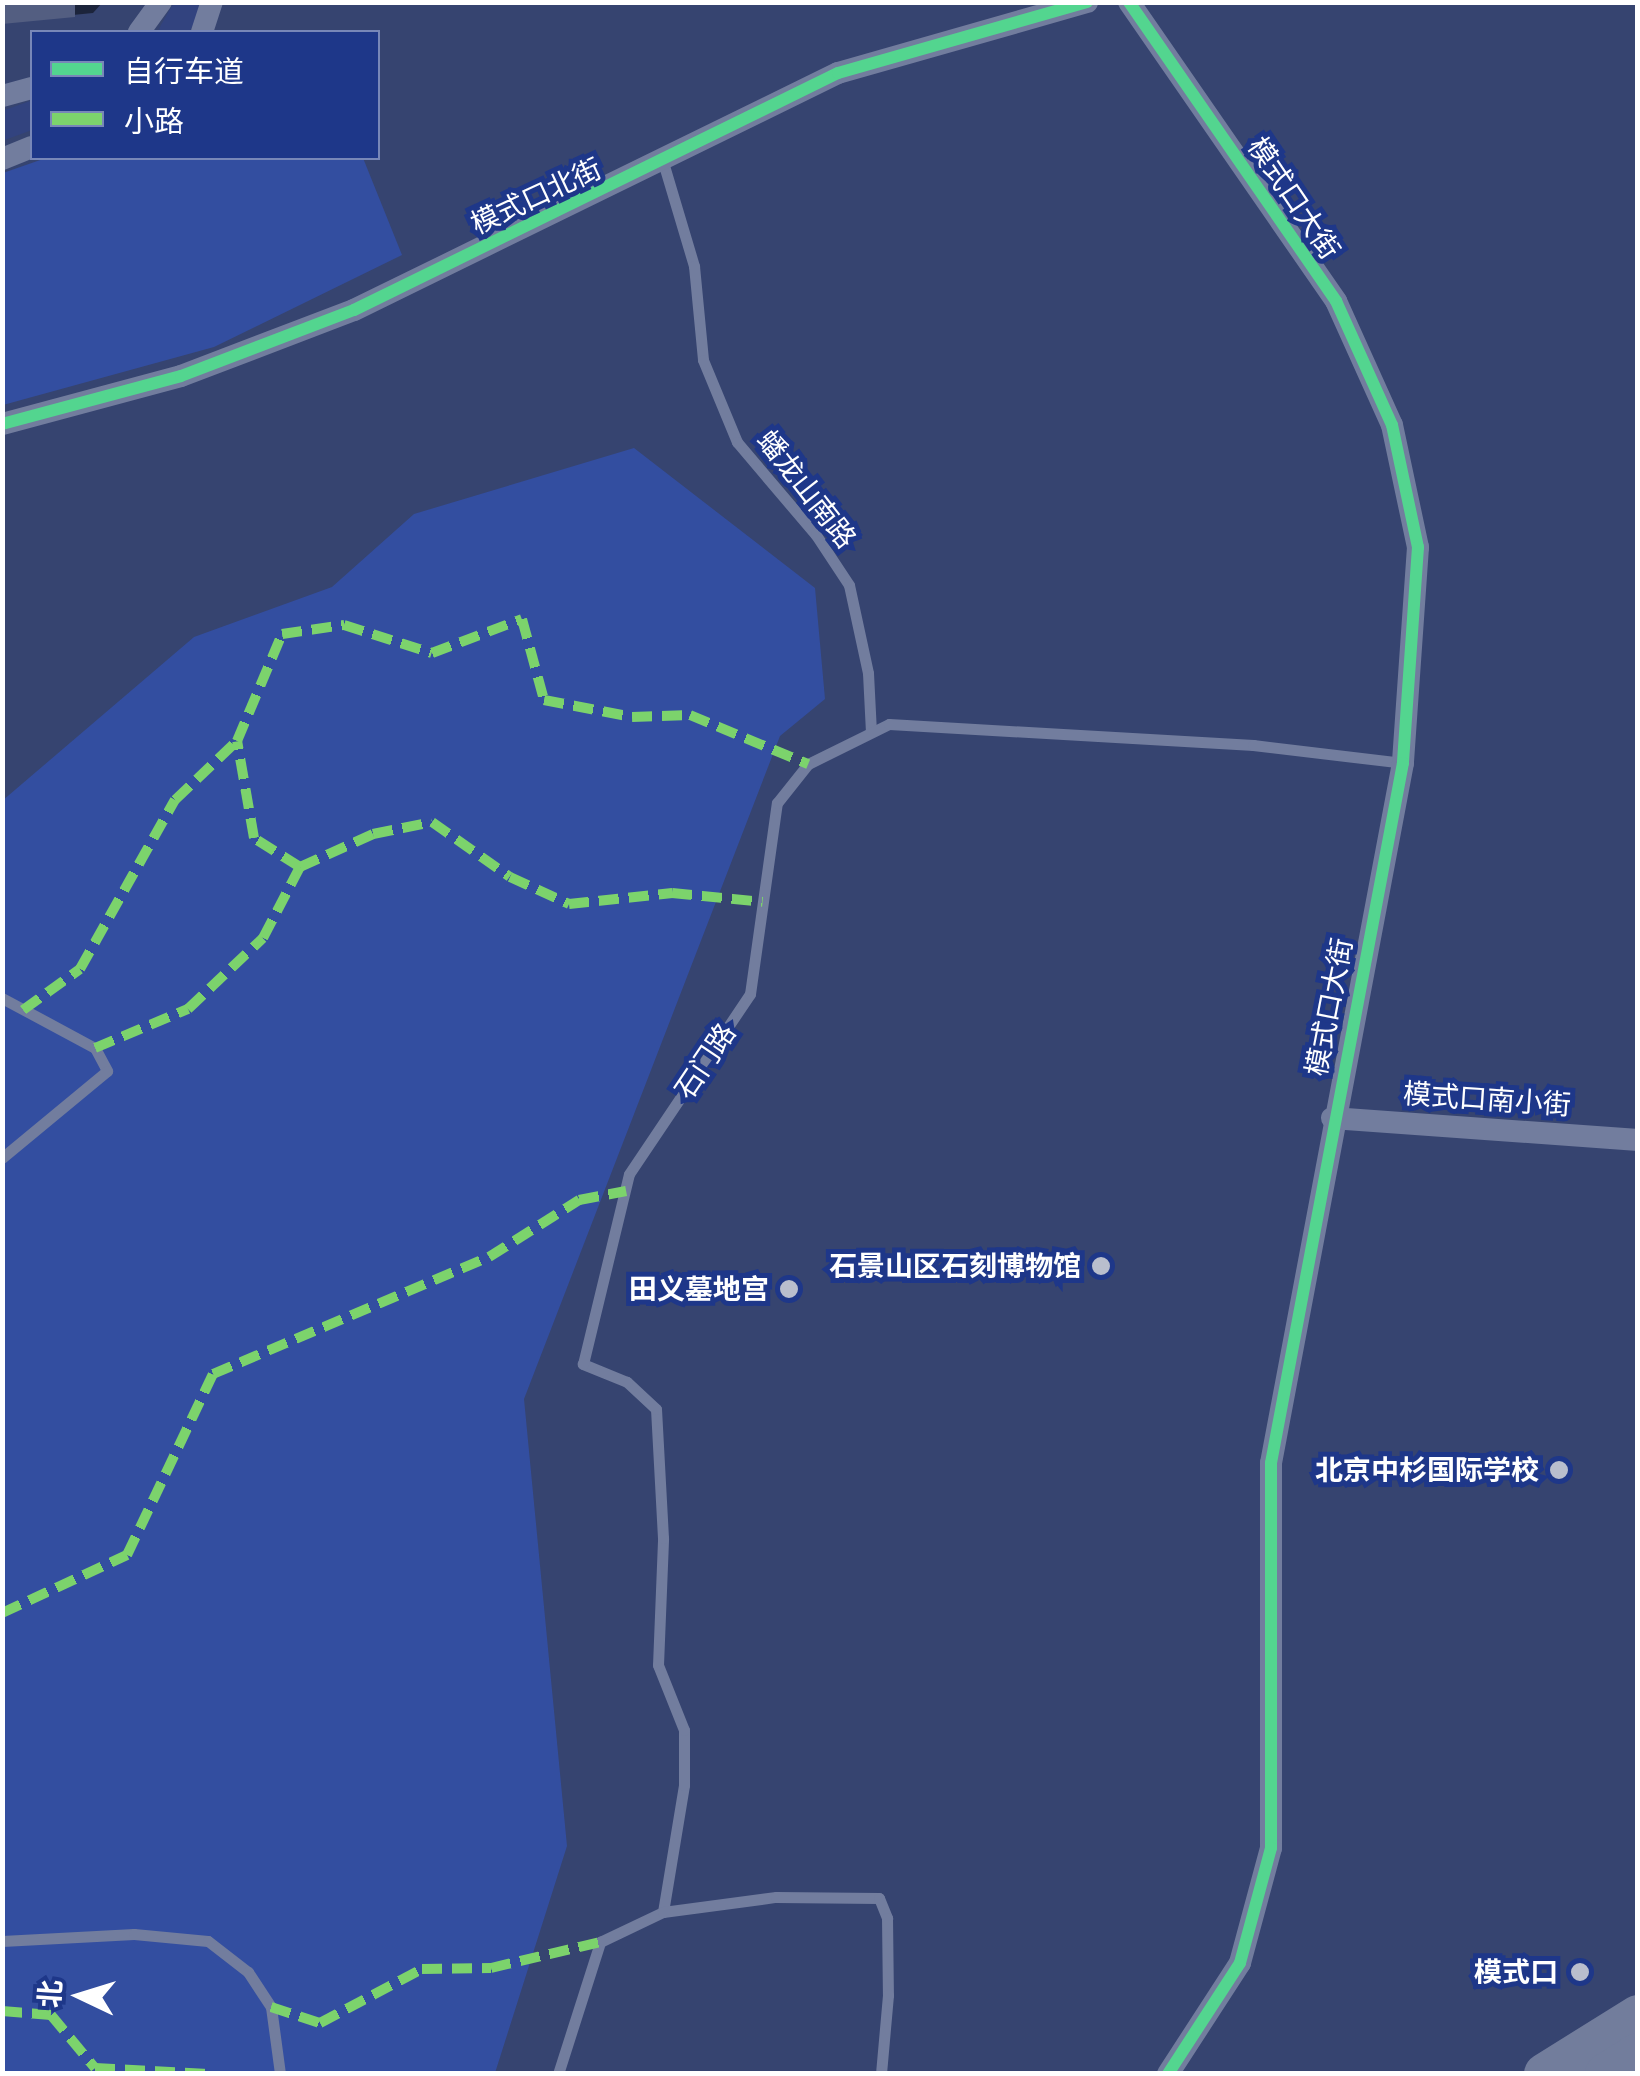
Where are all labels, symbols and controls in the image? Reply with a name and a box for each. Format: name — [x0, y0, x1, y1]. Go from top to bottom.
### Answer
legend — [30, 30, 380, 160]
text: 自行车道 — [124, 53, 244, 90]
text: 小路 — [124, 103, 184, 140]
street label: 模式口大街 — [1241, 131, 1347, 265]
street label: 模式口北街 — [465, 151, 607, 241]
street label: 蟠龙山南路 — [751, 423, 863, 555]
street label: 模式口大街 — [1299, 935, 1359, 1079]
street label: 石门路 — [668, 1017, 742, 1105]
street label: 模式口南小街 — [1402, 1076, 1572, 1122]
place label: 石景山区石刻博物馆 — [829, 1249, 1081, 1283]
marker: 石景山区石刻博物馆 — [1090, 1255, 1112, 1277]
place label: 田义墓地宫 — [629, 1272, 769, 1306]
marker: 田义墓地宫 — [778, 1278, 800, 1300]
place label: 北京中杉国际学校 — [1315, 1453, 1539, 1487]
marker: 北京中杉国际学校 — [1548, 1459, 1570, 1481]
north arrow — [30, 1946, 130, 2046]
place label: 模式口 — [1474, 1955, 1558, 1989]
marker: 模式口 — [1567, 1959, 1593, 1985]
text: 北 — [32, 1979, 68, 2009]

